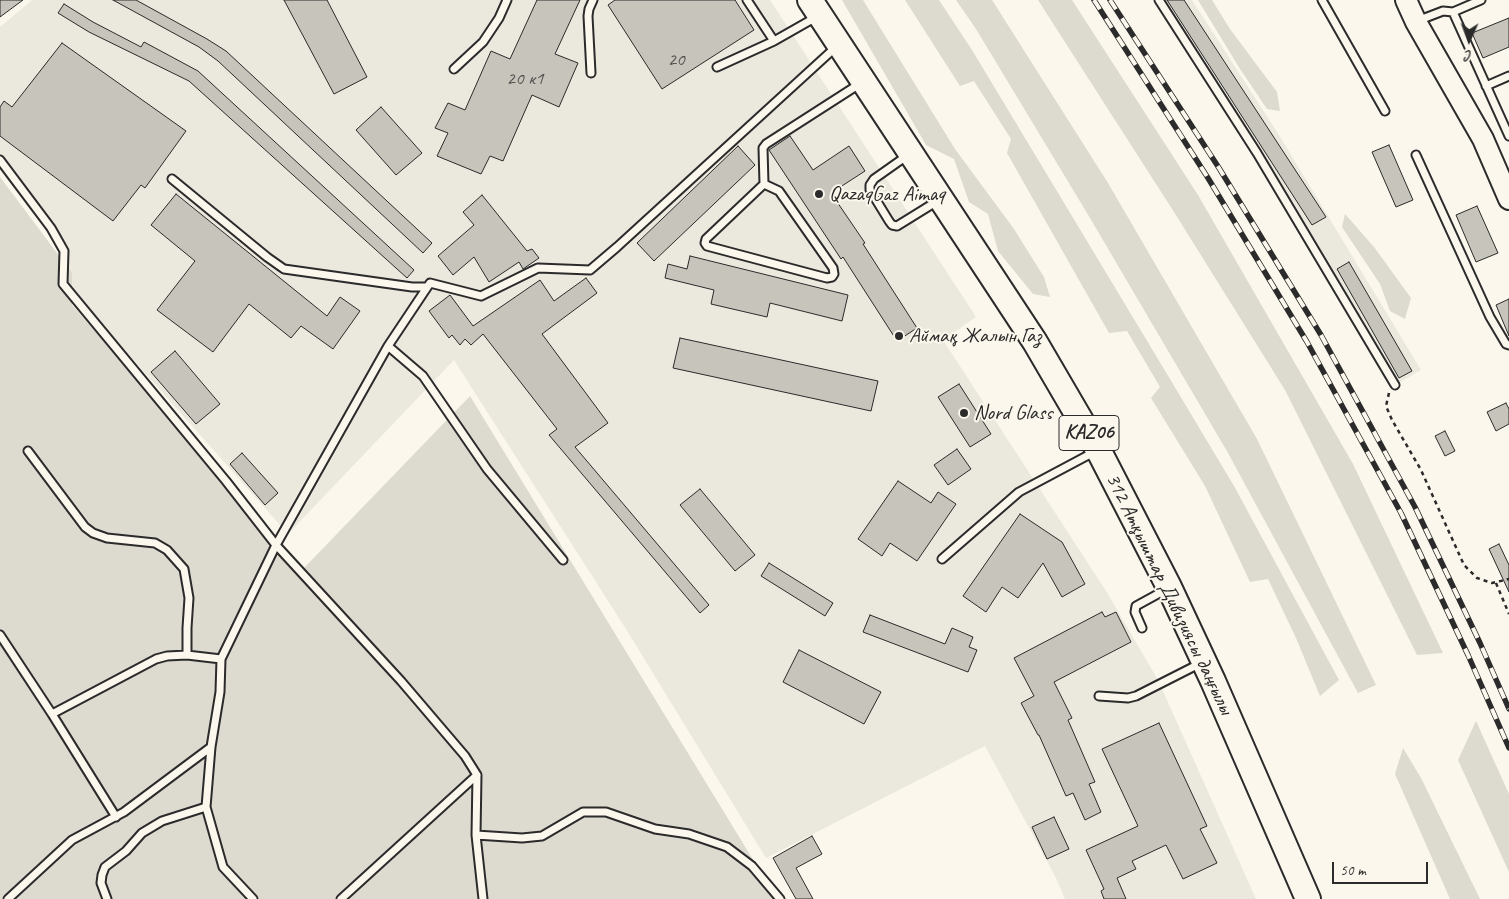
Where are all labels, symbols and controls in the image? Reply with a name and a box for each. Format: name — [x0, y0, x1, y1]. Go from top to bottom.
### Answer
north arrow — [1444, 15, 1494, 65]
text: С — [1465, 47, 1472, 64]
house number: 20 — [667, 49, 685, 71]
house number: 20 к1 — [506, 68, 544, 90]
place label: QazaqGaz Aimaq — [829, 181, 945, 207]
marker: QazaqGaz Aimaq — [813, 188, 825, 200]
place label: Аймақ Жалын Газ — [909, 323, 1041, 349]
marker: Аймақ Жалын Газ — [893, 330, 905, 342]
place label: Nord Glass — [974, 400, 1052, 426]
marker: Nord Glass — [958, 407, 970, 419]
road number: KАZ06 — [1059, 416, 1119, 450]
street label: 312 Атқыштар Дивизиясы даңғылы — [1100, 469, 1238, 719]
scale bar — [1334, 852, 1430, 884]
text: 50 m — [1340, 861, 1366, 880]

